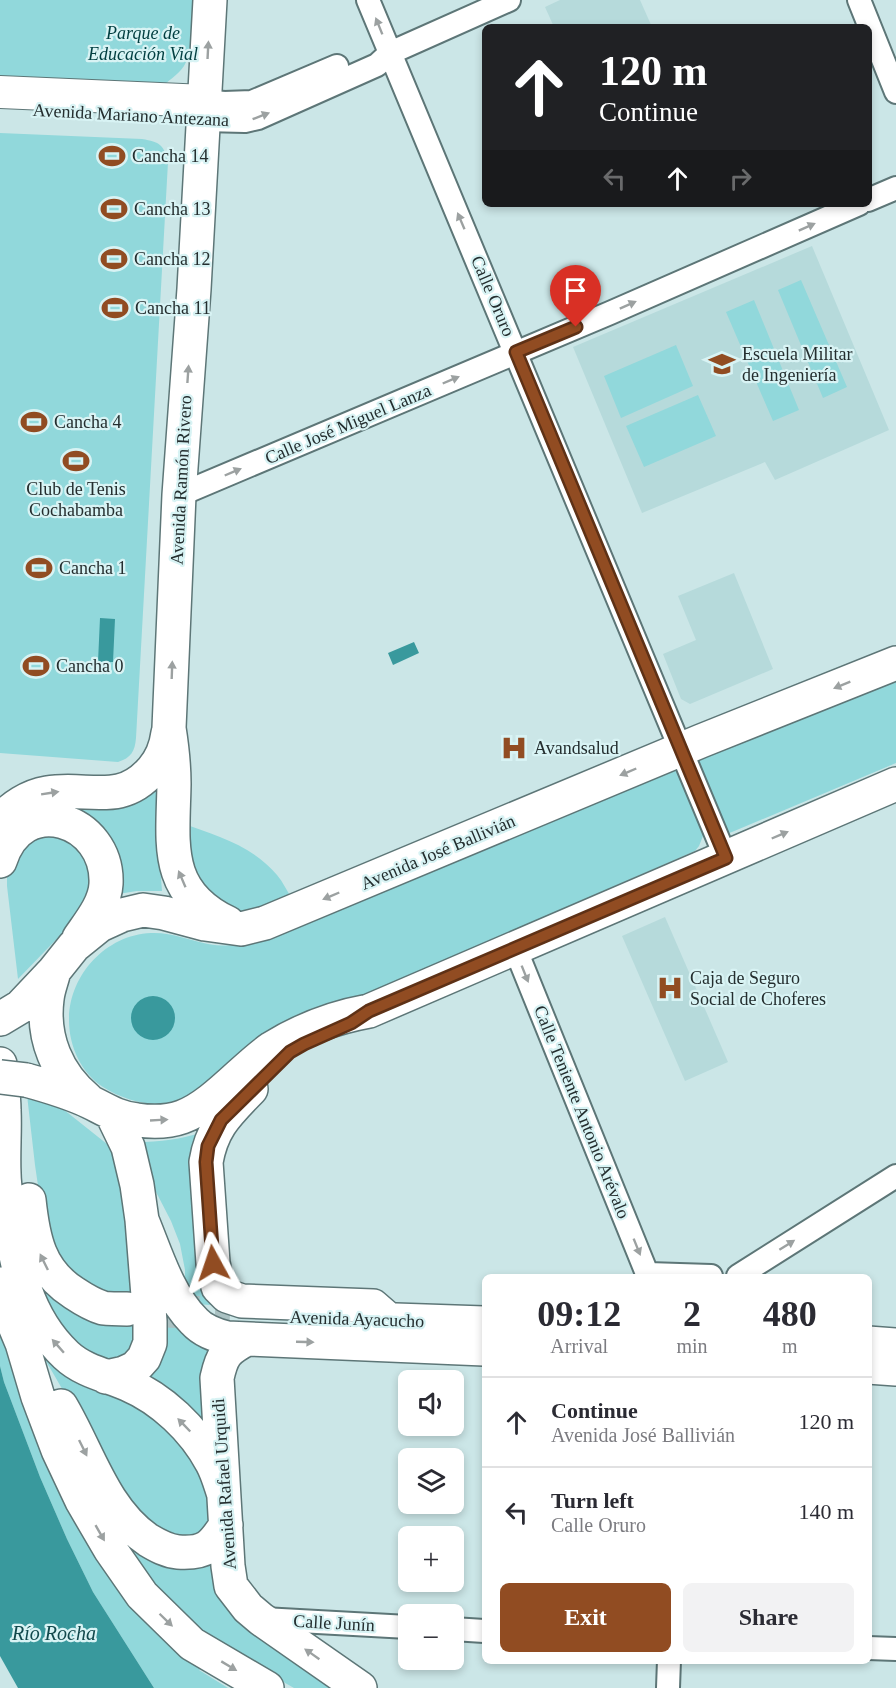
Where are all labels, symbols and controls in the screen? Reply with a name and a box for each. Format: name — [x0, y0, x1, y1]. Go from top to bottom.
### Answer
one-way arrow — [374, 17, 384, 35]
park label: Parque de Educación Vial — [87, 23, 198, 64]
one-way arrow — [203, 41, 212, 60]
icon: ahead — [500, 48, 578, 126]
text: 120 m — [599, 48, 708, 94]
text: Continue — [599, 97, 698, 127]
street label: Avenida Mariano Antezana — [32, 100, 230, 130]
one-way arrow — [252, 110, 270, 120]
sports icon: Cancha 14 — [97, 141, 127, 171]
place label: Cancha 14 — [132, 146, 208, 166]
icon: left — [598, 162, 631, 195]
icon: ahead — [661, 162, 694, 195]
icon: right — [724, 162, 757, 195]
sports icon: Cancha 13 — [99, 194, 129, 224]
place label: Cancha 13 — [134, 199, 210, 219]
one-way arrow — [456, 211, 466, 229]
one-way arrow — [798, 222, 816, 232]
sports icon: Cancha 12 — [99, 244, 129, 274]
place label: Cancha 12 — [134, 249, 210, 269]
street label: Calle Oruro — [467, 253, 519, 339]
pin — [550, 265, 601, 327]
icon: arrive — [559, 274, 592, 307]
sports icon: Cancha 11 — [100, 293, 130, 323]
place label: Cancha 11 — [135, 298, 211, 318]
one-way arrow — [620, 300, 638, 310]
place label: Escuela Militar de Ingeniería — [742, 344, 852, 385]
school or university icon: Escuela Militar de Ingeniería — [707, 349, 737, 379]
one-way arrow — [183, 365, 193, 384]
one-way arrow — [442, 374, 460, 384]
street label: Calle José Miguel Lanza — [262, 380, 434, 468]
street label: Avenida Ramón Rivero — [167, 395, 195, 565]
sports icon: Cancha 4 — [19, 407, 49, 437]
place label: Cancha 4 — [54, 412, 121, 432]
sports icon: Club de Tenis Cochabamba — [61, 446, 91, 476]
one-way arrow — [224, 467, 242, 477]
place label: Club de Tenis Cochabamba — [26, 479, 126, 520]
sports icon: Cancha 1 — [24, 553, 54, 583]
place label: Cancha 1 — [59, 558, 126, 578]
sports icon: Cancha 0 — [21, 651, 51, 681]
place label: Cancha 0 — [56, 656, 123, 676]
one-way arrow — [168, 660, 177, 679]
one-way arrow — [833, 681, 851, 690]
hospital icon: Avandsalud — [499, 733, 529, 763]
place label: Avandsalud — [534, 738, 619, 758]
one-way arrow — [618, 767, 636, 777]
one-way arrow — [40, 789, 59, 798]
street label: Avenida José Ballivián — [358, 810, 518, 894]
one-way arrow — [771, 830, 789, 840]
one-way arrow — [177, 869, 187, 887]
one-way arrow — [322, 891, 340, 901]
one-way arrow — [520, 965, 530, 983]
place label: Caja de Seguro Social de Choferes — [690, 968, 826, 1009]
hospital icon: Caja de Seguro Social de Choferes — [655, 973, 685, 1003]
street label: Calle Teniente Antonio Arévalo — [530, 1003, 634, 1221]
one-way arrow — [150, 1116, 169, 1125]
position arrow — [181, 1231, 245, 1295]
one-way arrow — [632, 1239, 642, 1257]
one-way arrow — [779, 1240, 795, 1251]
one-way arrow — [40, 1253, 49, 1270]
text: 09:12 — [537, 1294, 621, 1334]
text: 2 — [683, 1294, 701, 1334]
text: 480 — [763, 1294, 817, 1334]
street label: Avenida Ayacucho — [289, 1307, 425, 1331]
text: Arrival — [550, 1335, 608, 1357]
text: min — [676, 1335, 708, 1357]
text: m — [782, 1335, 798, 1357]
one-way arrow — [296, 1337, 315, 1346]
one-way arrow — [52, 1339, 65, 1354]
map controls — [398, 1370, 464, 1670]
button: sound — [398, 1370, 464, 1436]
street label: Avenida Rafael Urquidi — [208, 1398, 240, 1570]
text: Continue — [551, 1398, 638, 1423]
icon: ahead — [500, 1406, 533, 1439]
text: 120 m — [798, 1409, 854, 1434]
one-way arrow — [177, 1417, 191, 1432]
text: Avenida José Ballivián — [551, 1424, 735, 1446]
one-way arrow — [78, 1440, 88, 1457]
button: layers — [398, 1448, 464, 1514]
text: Turn left — [551, 1488, 634, 1513]
icon: left — [500, 1496, 533, 1529]
text: 140 m — [798, 1499, 854, 1524]
text: Calle Oruro — [551, 1514, 646, 1536]
one-way arrow — [95, 1524, 105, 1541]
button: + — [398, 1526, 464, 1592]
button: Exit — [500, 1583, 671, 1652]
button: Share — [683, 1583, 854, 1652]
button: − — [398, 1604, 464, 1670]
street label: Calle Junín — [293, 1611, 375, 1635]
one-way arrow — [159, 1612, 173, 1626]
water label: Río Rocha — [11, 1622, 96, 1644]
one-way arrow — [304, 1648, 320, 1660]
one-way arrow — [221, 1661, 237, 1672]

